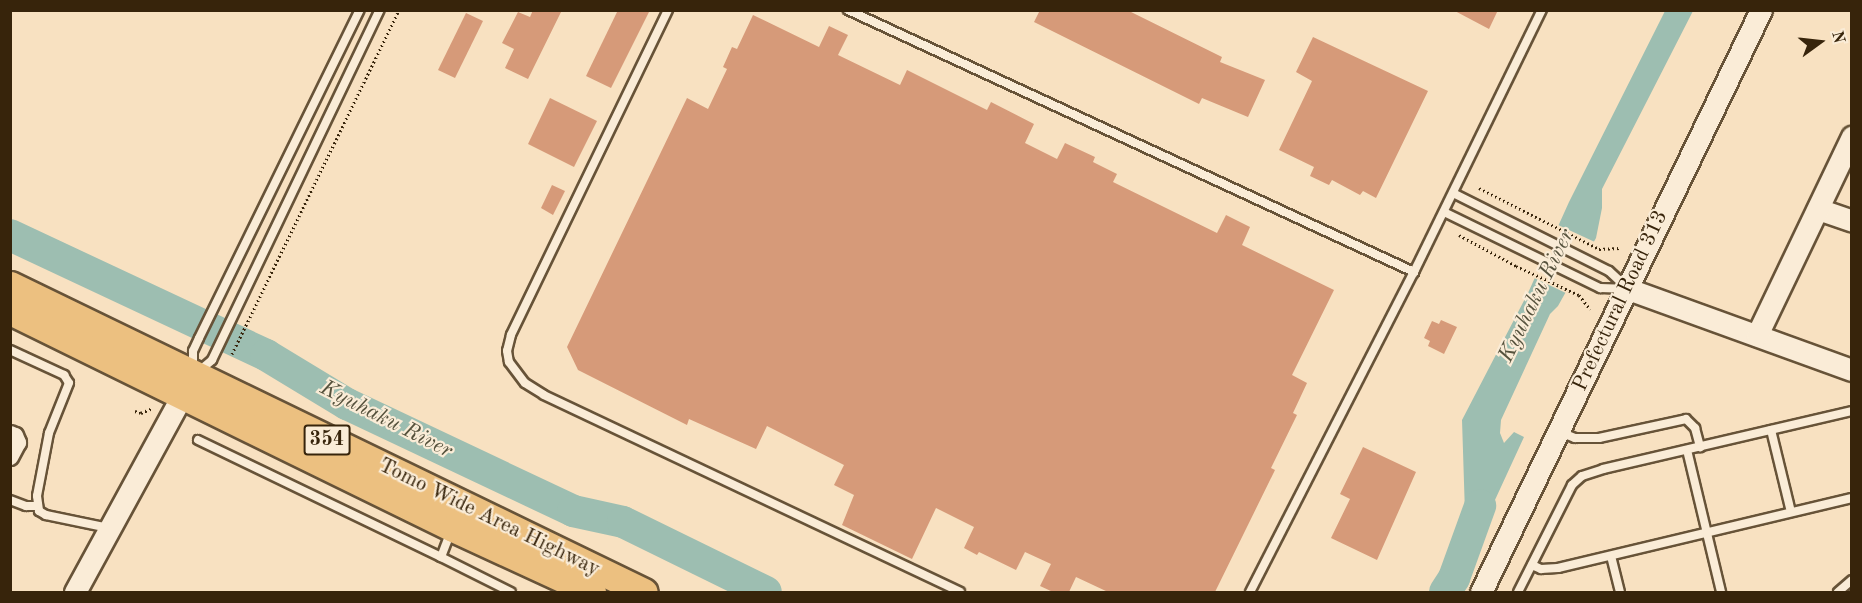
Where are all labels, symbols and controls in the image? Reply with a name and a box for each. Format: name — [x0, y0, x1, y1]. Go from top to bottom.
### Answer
north arrow — [1790, 12, 1850, 72]
text: N — [1828, 29, 1847, 45]
street label: Prefectural Road 313 — [1568, 207, 1674, 395]
water label: Kyuhaku River — [1493, 225, 1581, 367]
water label: Kyuhaku River — [315, 375, 457, 465]
road number: 354 — [303, 423, 351, 457]
street label: Tomo Wide Area Highway — [374, 453, 604, 583]

